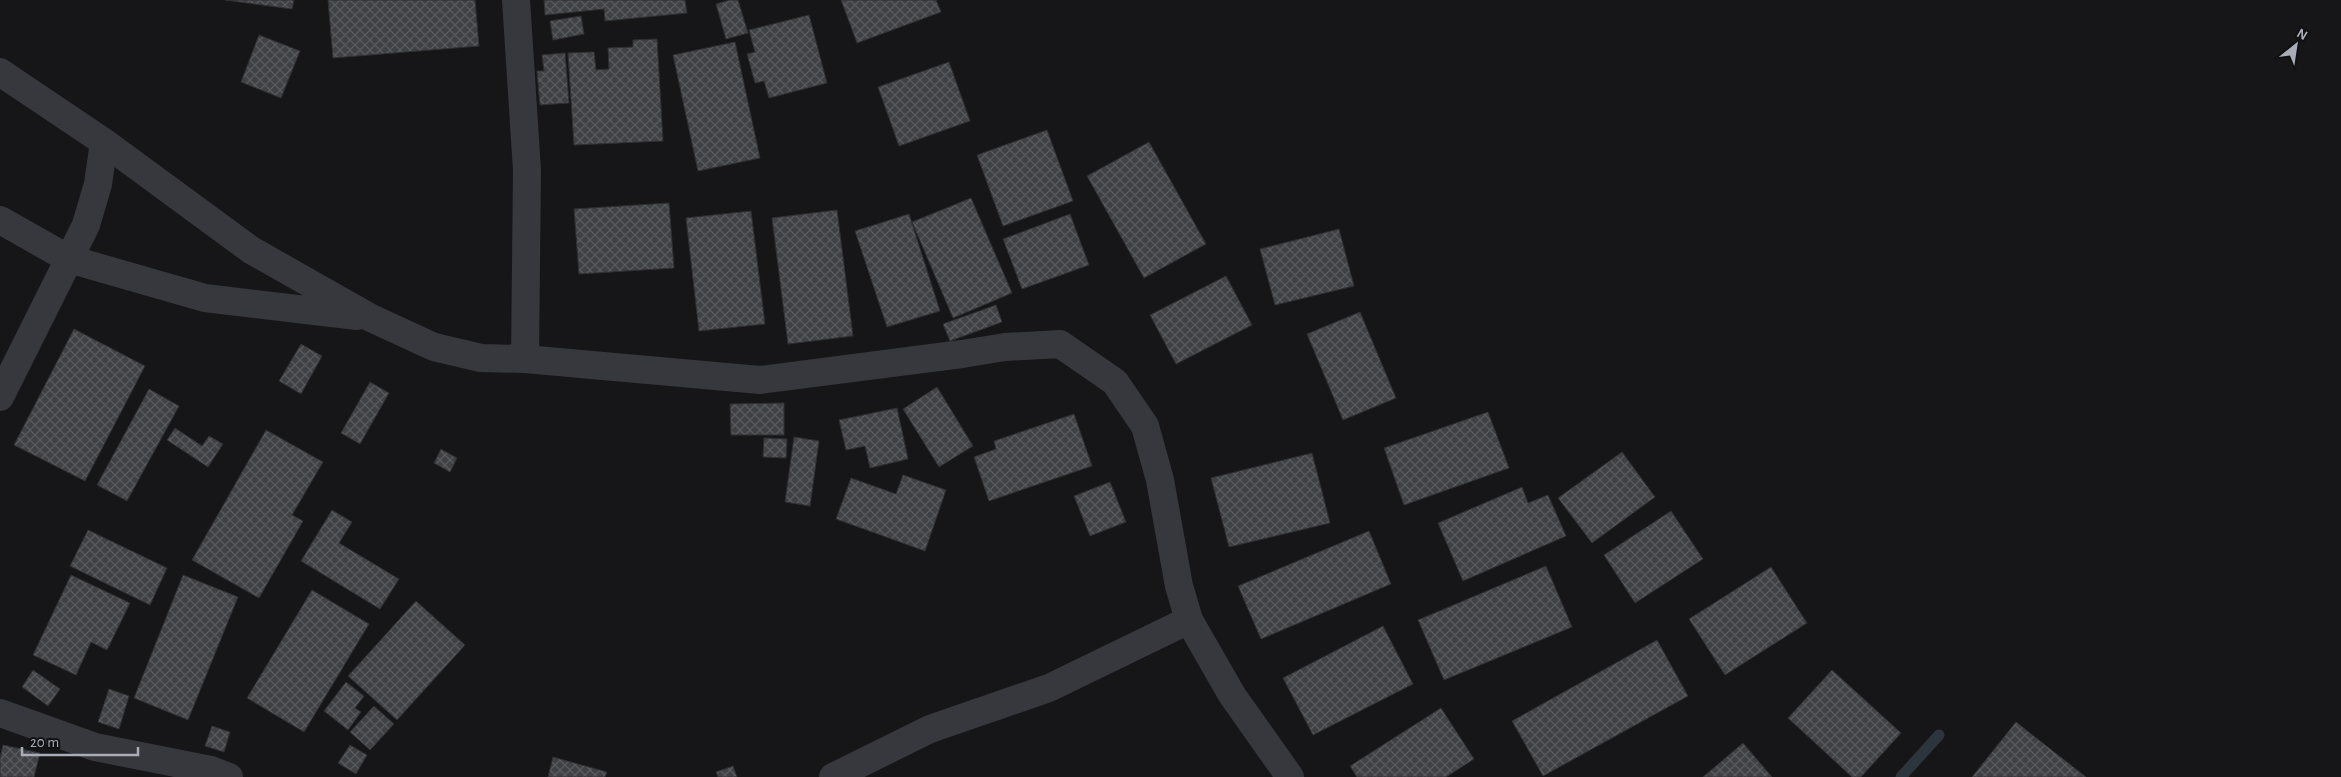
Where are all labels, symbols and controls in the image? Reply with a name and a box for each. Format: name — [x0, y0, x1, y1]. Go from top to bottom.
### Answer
north arrow — [2271, 20, 2321, 70]
text: N — [2294, 26, 2310, 43]
scale bar — [22, 724, 139, 756]
text: 20 m — [30, 735, 59, 750]

